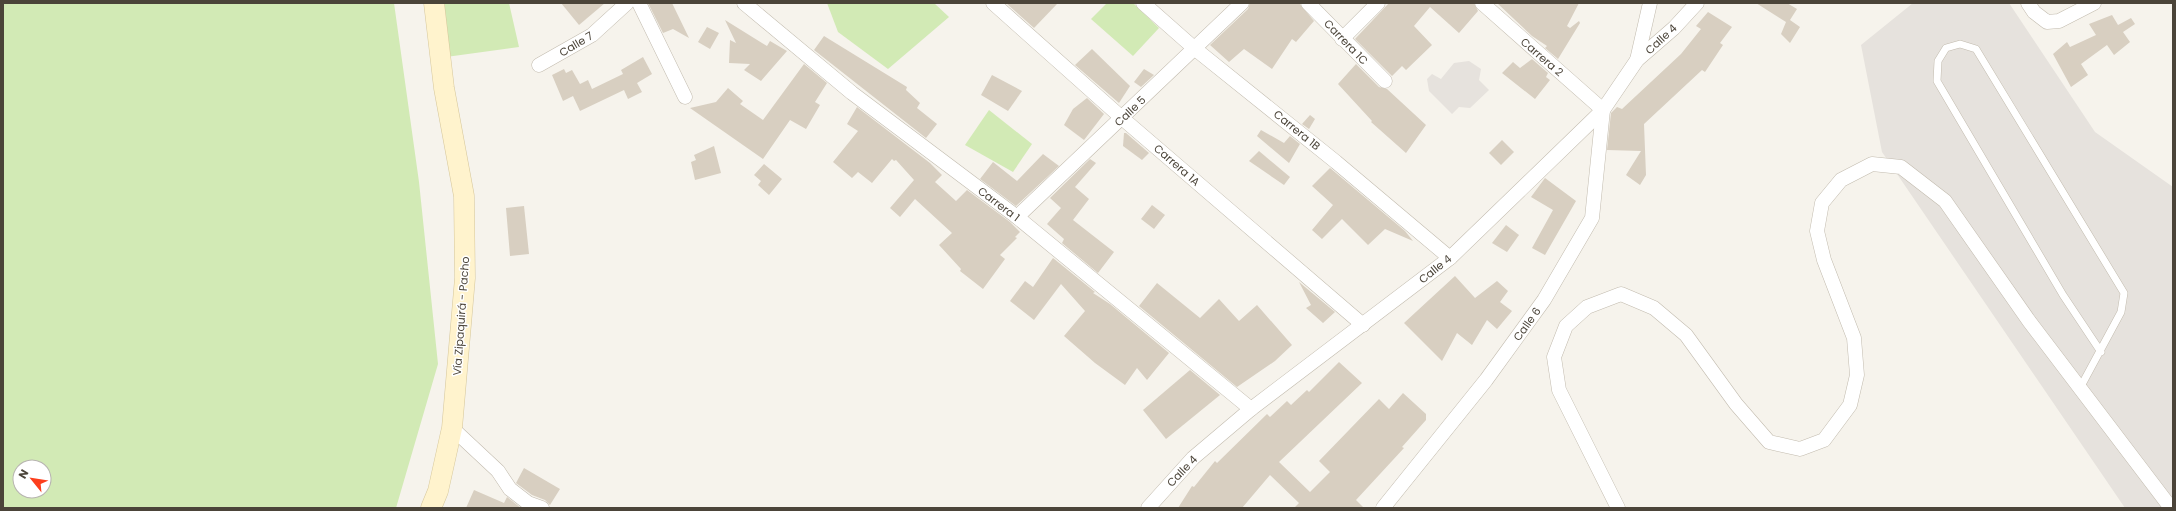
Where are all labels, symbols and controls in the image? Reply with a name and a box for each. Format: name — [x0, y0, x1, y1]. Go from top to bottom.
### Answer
street label: Carrera 1C — [1320, 16, 1372, 68]
street label: Calle 4 — [1642, 20, 1680, 58]
street label: Calle 7 — [556, 28, 596, 60]
street label: Carrera 2 — [1517, 34, 1567, 80]
street label: Calle 5 — [1111, 92, 1149, 130]
street label: Carrera 1B — [1270, 106, 1324, 154]
street label: Carrera 1A — [1150, 140, 1204, 190]
street label: Carrera 1 — [975, 183, 1023, 225]
street label: Calle 4 — [1415, 251, 1455, 287]
street label: Vía Zipaquirá - Pacho — [449, 256, 473, 376]
street label: Calle 6 — [1509, 304, 1545, 344]
street label: Calle 4 — [1163, 452, 1201, 490]
north arrow — [12, 459, 52, 499]
text: N — [14, 466, 32, 482]

